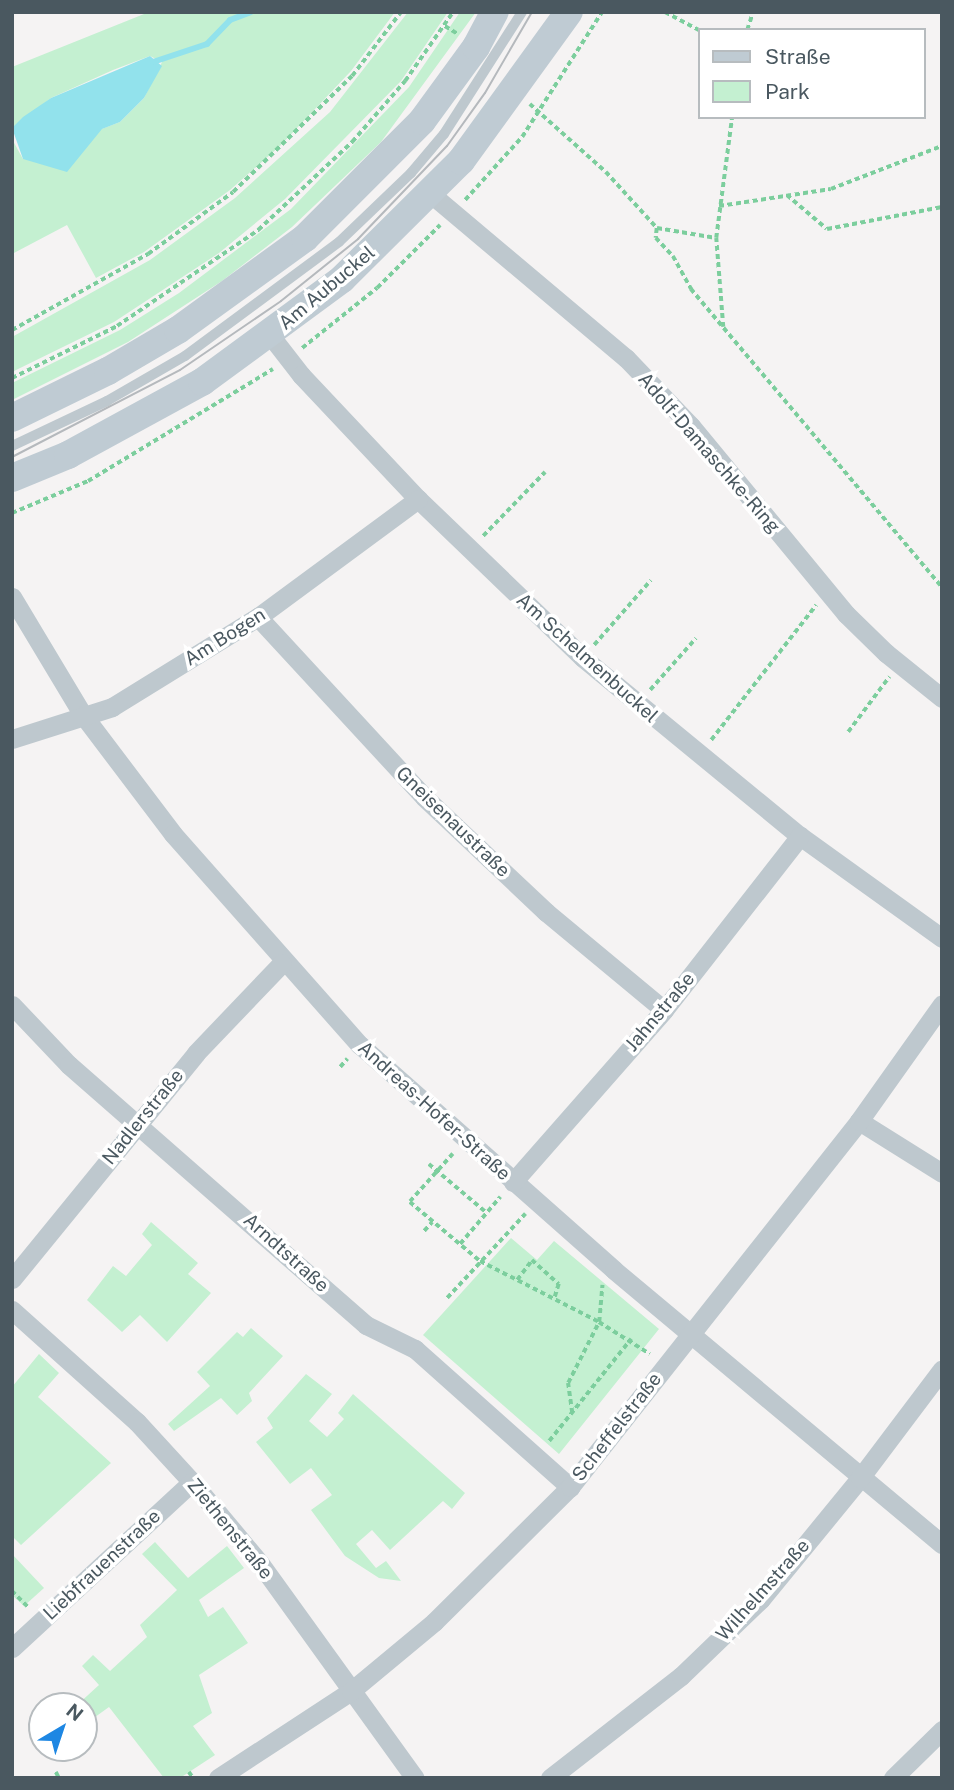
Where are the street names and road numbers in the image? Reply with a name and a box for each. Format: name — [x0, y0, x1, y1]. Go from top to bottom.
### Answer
street label: Am Aubuckel — [274, 241, 380, 335]
street label: Adolf-Damaschke-Ring — [633, 368, 785, 538]
street label: Am Schelmenbuckel — [512, 589, 662, 727]
street label: Am Bogen — [180, 603, 270, 671]
street label: Gneisenaustraße — [391, 762, 515, 882]
street label: Jahnstraße — [620, 968, 700, 1056]
street label: Andreas-Hofer-Straße — [353, 1037, 515, 1185]
street label: Nadlerstraße — [98, 1065, 188, 1169]
street label: Arndtstraße — [239, 1209, 333, 1297]
street label: Scheffelstraße — [568, 1368, 666, 1486]
street label: Ziethenstraße — [182, 1474, 278, 1584]
street label: Liebfrauenstraße — [39, 1505, 165, 1625]
street label: Wilhelmstraße — [711, 1535, 815, 1645]

